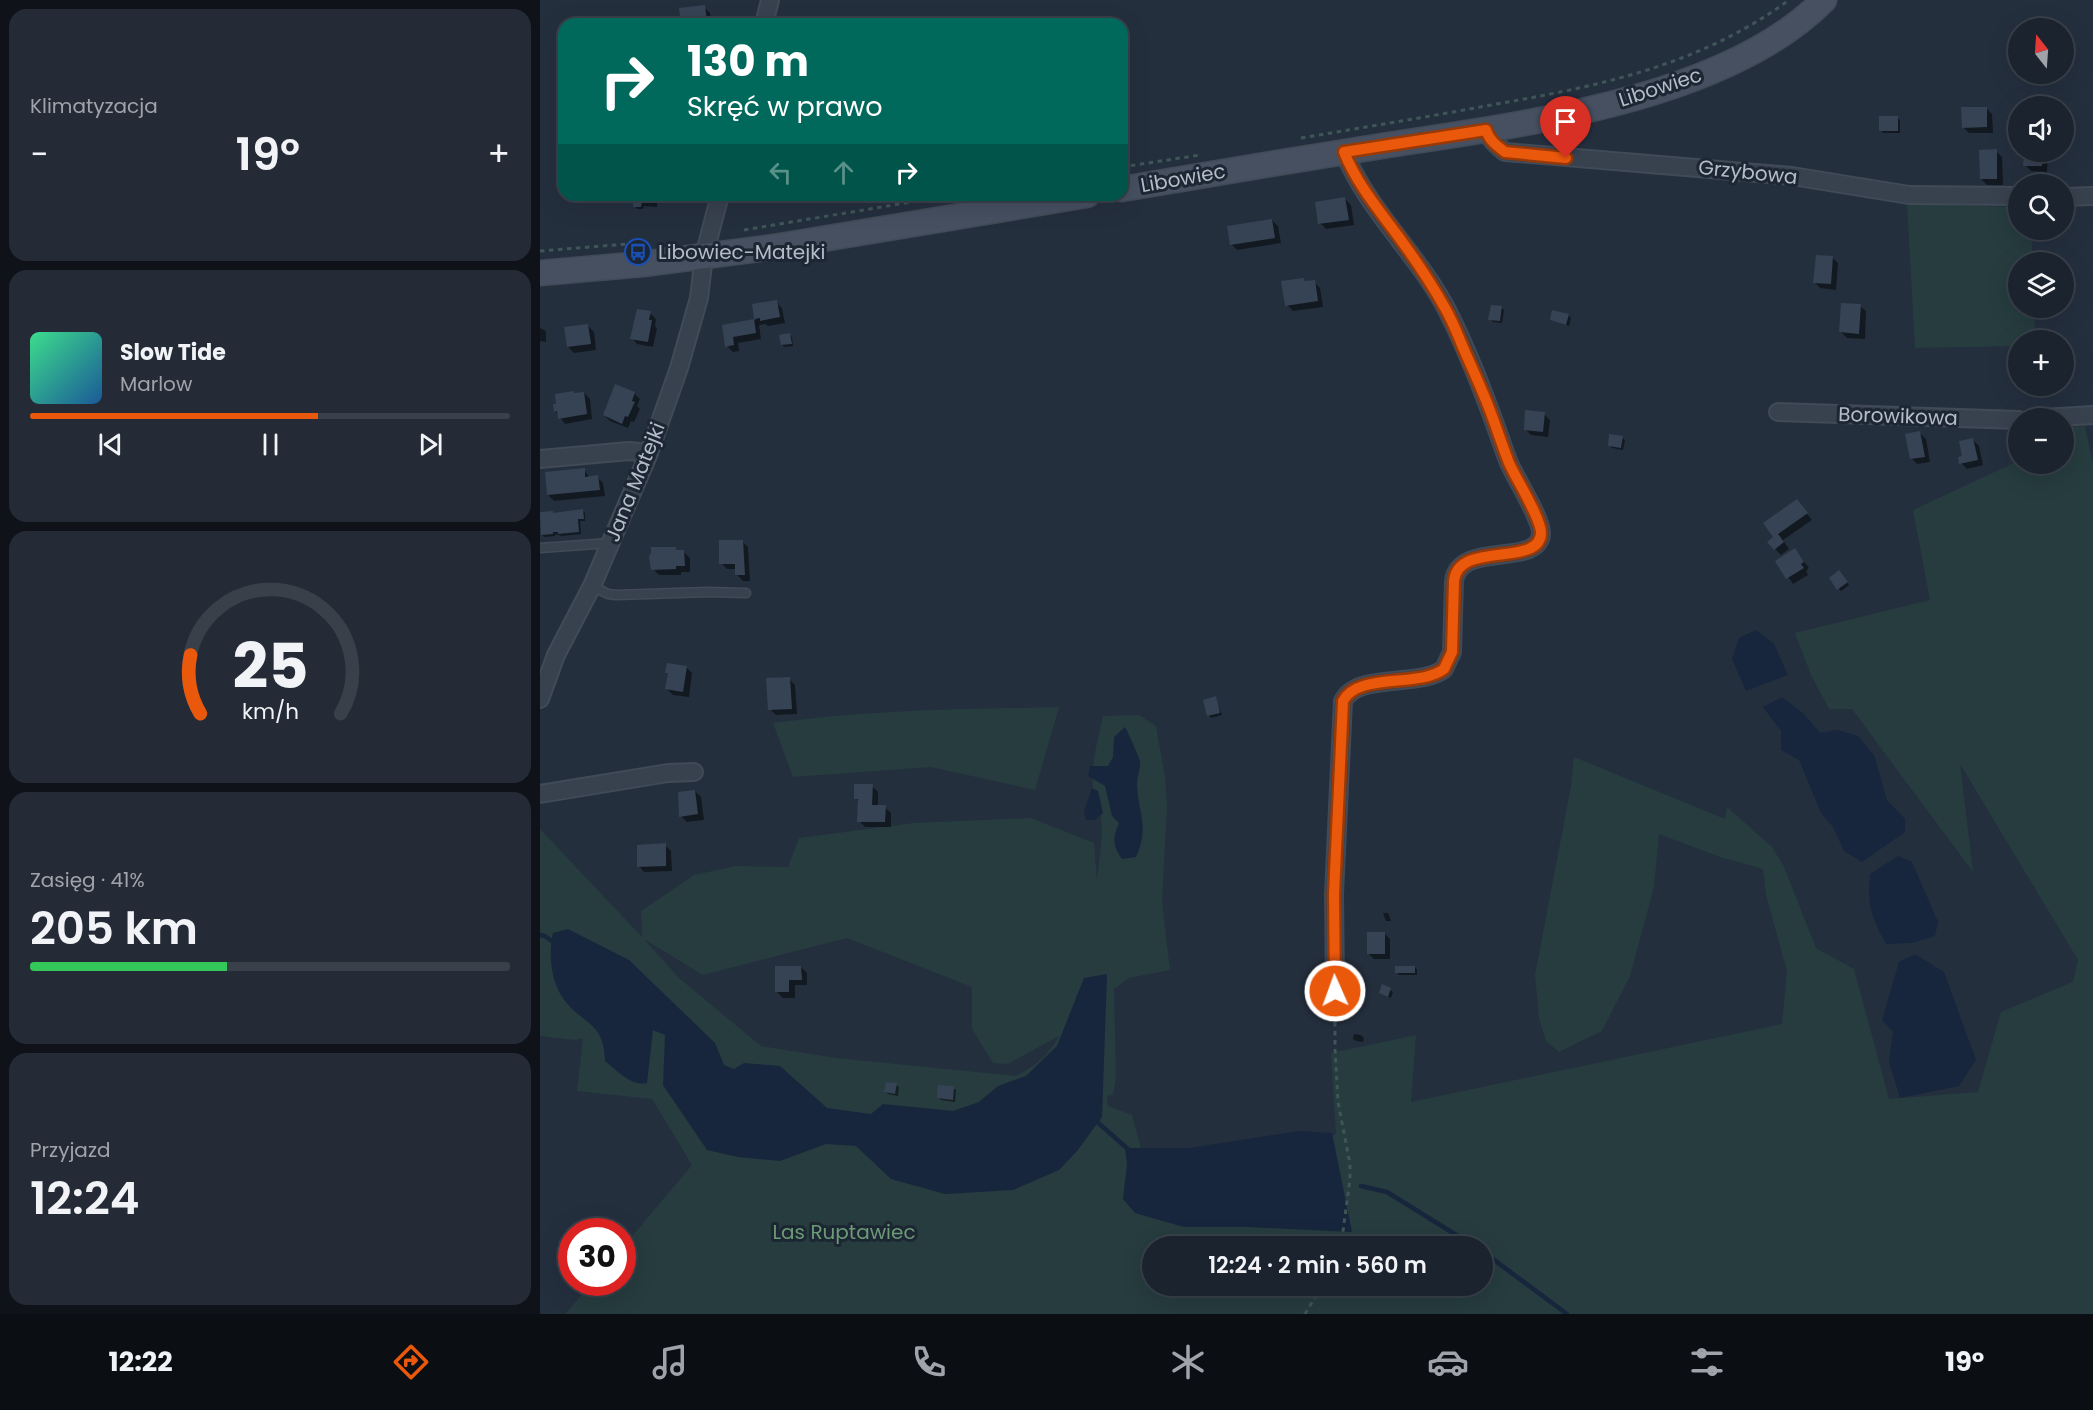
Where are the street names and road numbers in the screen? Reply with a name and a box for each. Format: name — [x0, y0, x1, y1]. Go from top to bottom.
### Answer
street label: Libowiec — [1615, 60, 1705, 114]
street label: Grzybowa — [1697, 153, 1799, 191]
street label: Libowiec — [1138, 157, 1228, 199]
street label: Borowikowa — [1838, 400, 1958, 432]
street label: Jana Matejki — [598, 418, 672, 546]

